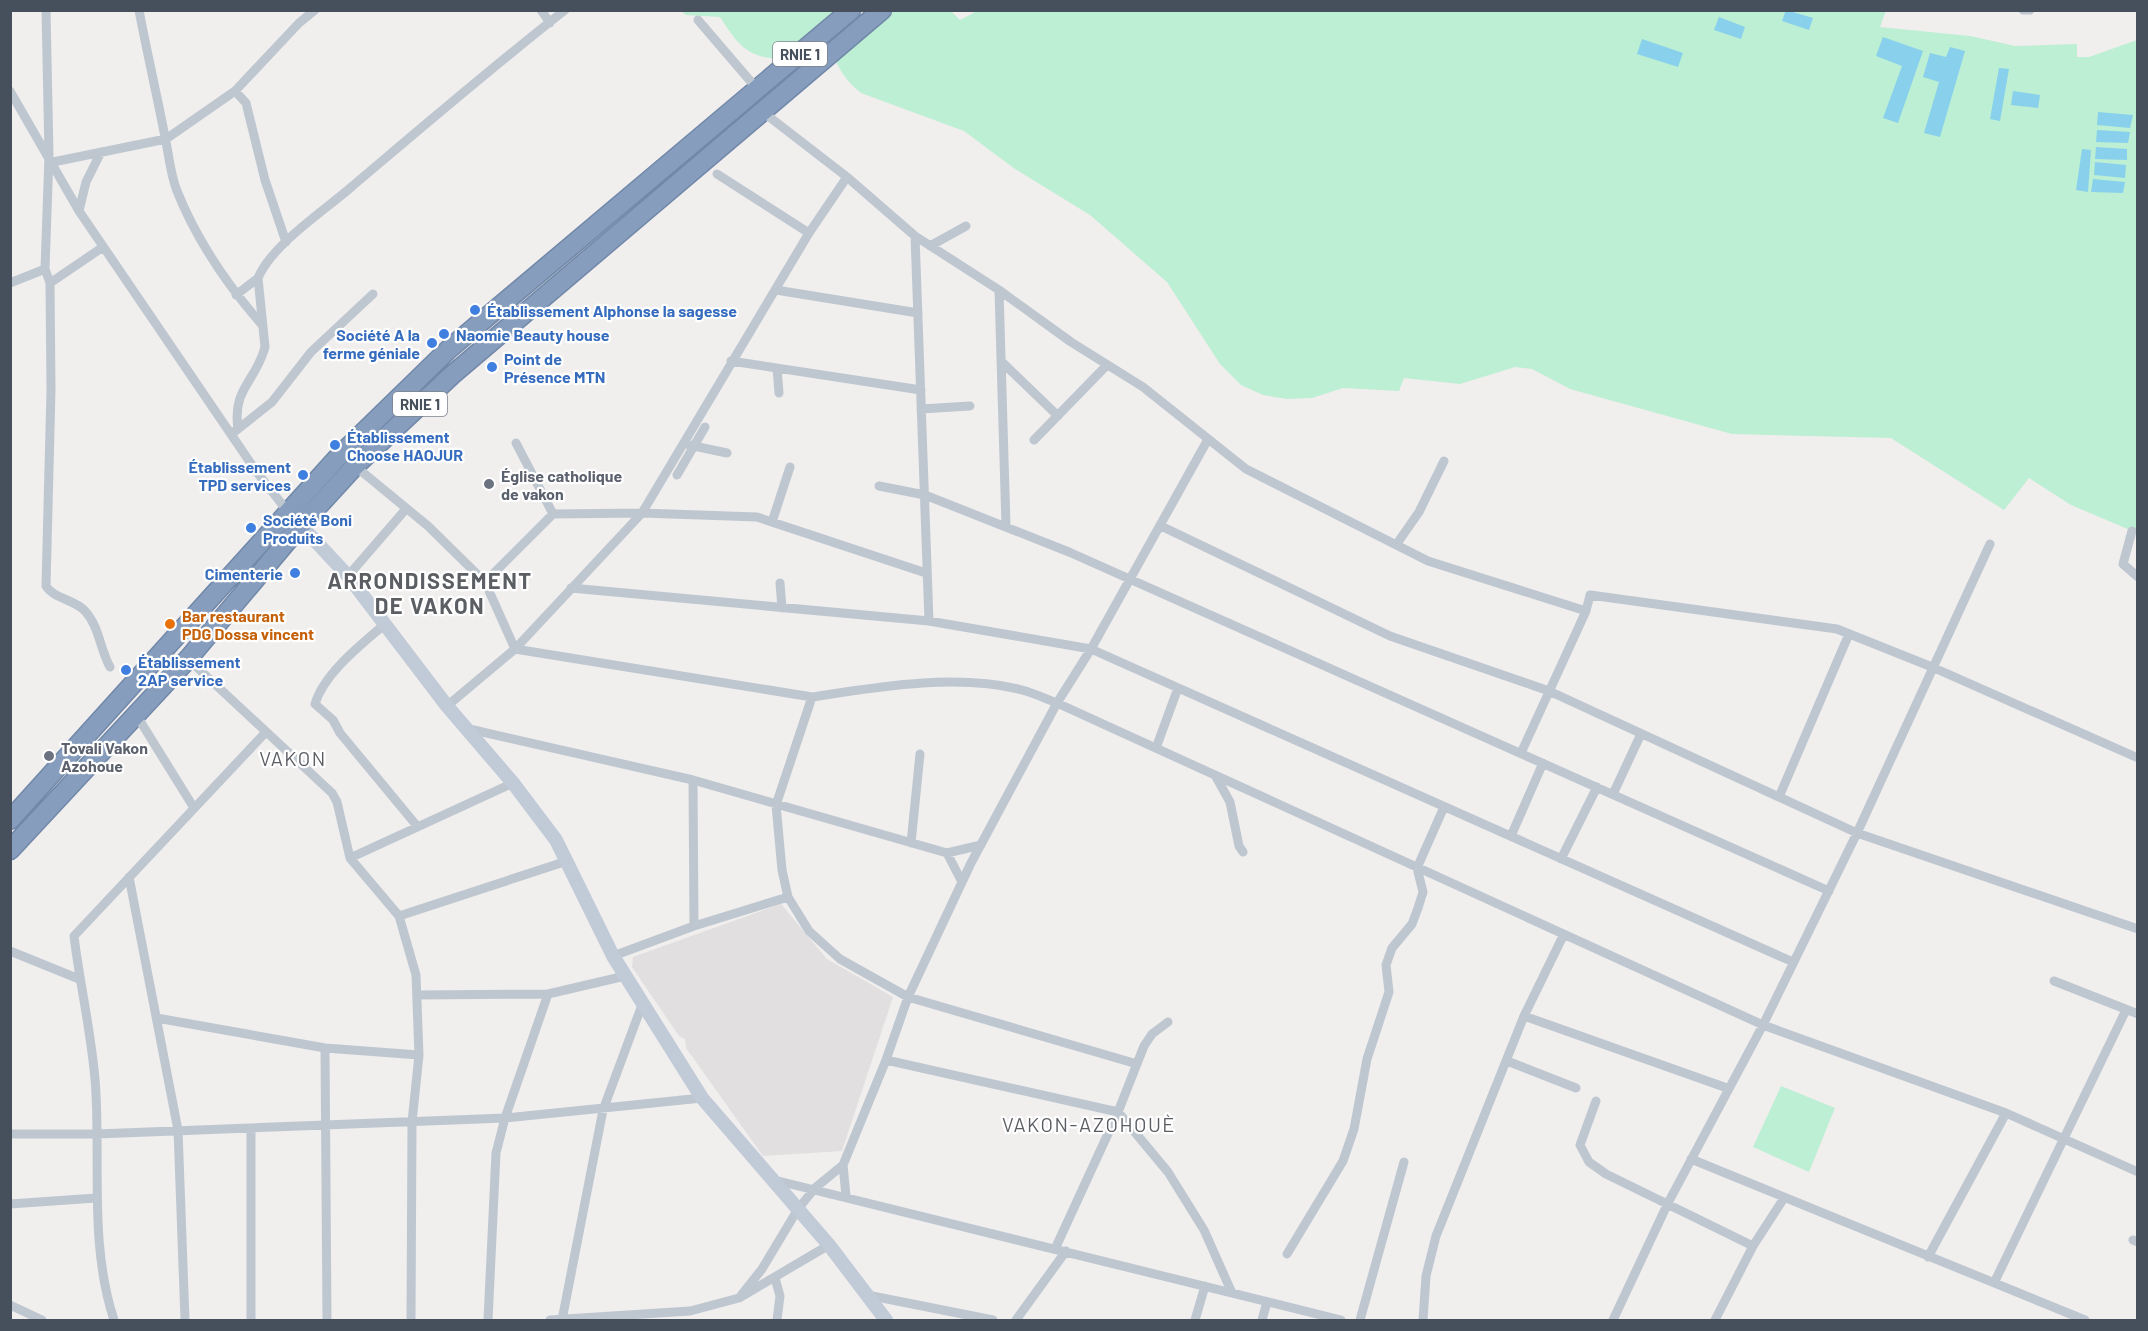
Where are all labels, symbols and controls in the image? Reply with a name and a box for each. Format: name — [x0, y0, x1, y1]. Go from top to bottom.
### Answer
road number: RNIE 1 — [773, 42, 827, 66]
place label: Établissement Alphonse la sagesse — [487, 301, 737, 320]
marker: Établissement Alphonse la sagesse — [468, 303, 482, 317]
place label: Société A la ferme géniale — [323, 325, 420, 362]
place label: Naomie Beauty house — [456, 325, 610, 344]
marker: Naomie Beauty house — [437, 327, 451, 341]
marker: Société A la ferme géniale — [425, 336, 439, 350]
place label: Point de Présence MTN — [504, 349, 605, 386]
marker: Point de Présence MTN — [485, 360, 499, 374]
road number: RNIE 1 — [393, 392, 447, 416]
place label: Établissement Choose HAOJUR — [347, 427, 463, 464]
marker: Établissement Choose HAOJUR — [328, 438, 342, 452]
place label: Établissement TPD services — [189, 457, 291, 494]
place label: Église catholique de vakon — [501, 466, 623, 503]
marker: Établissement TPD services — [296, 468, 310, 482]
marker: Église catholique de vakon — [482, 477, 496, 491]
place label: Société Boni Produits — [263, 510, 352, 547]
marker: Société Boni Produits — [244, 521, 258, 535]
place label: Cimenterie — [205, 564, 283, 583]
marker: Cimenterie — [288, 566, 302, 580]
district label: ARRONDISSEMENT DE VAKON — [327, 567, 533, 618]
place label: Bar restaurant PDG Dossa vincent — [182, 606, 314, 643]
marker: Bar restaurant PDG Dossa vincent — [163, 617, 177, 631]
place label: Établissement 2AP service — [138, 652, 240, 689]
marker: Établissement 2AP service — [119, 663, 133, 677]
place label: Tovali Vakon Azohoue — [61, 738, 148, 775]
district label: VAKON — [259, 746, 327, 770]
marker: Tovali Vakon Azohoue — [42, 749, 56, 763]
district label: VAKON-AZOHOUÈ — [1002, 1112, 1176, 1136]

